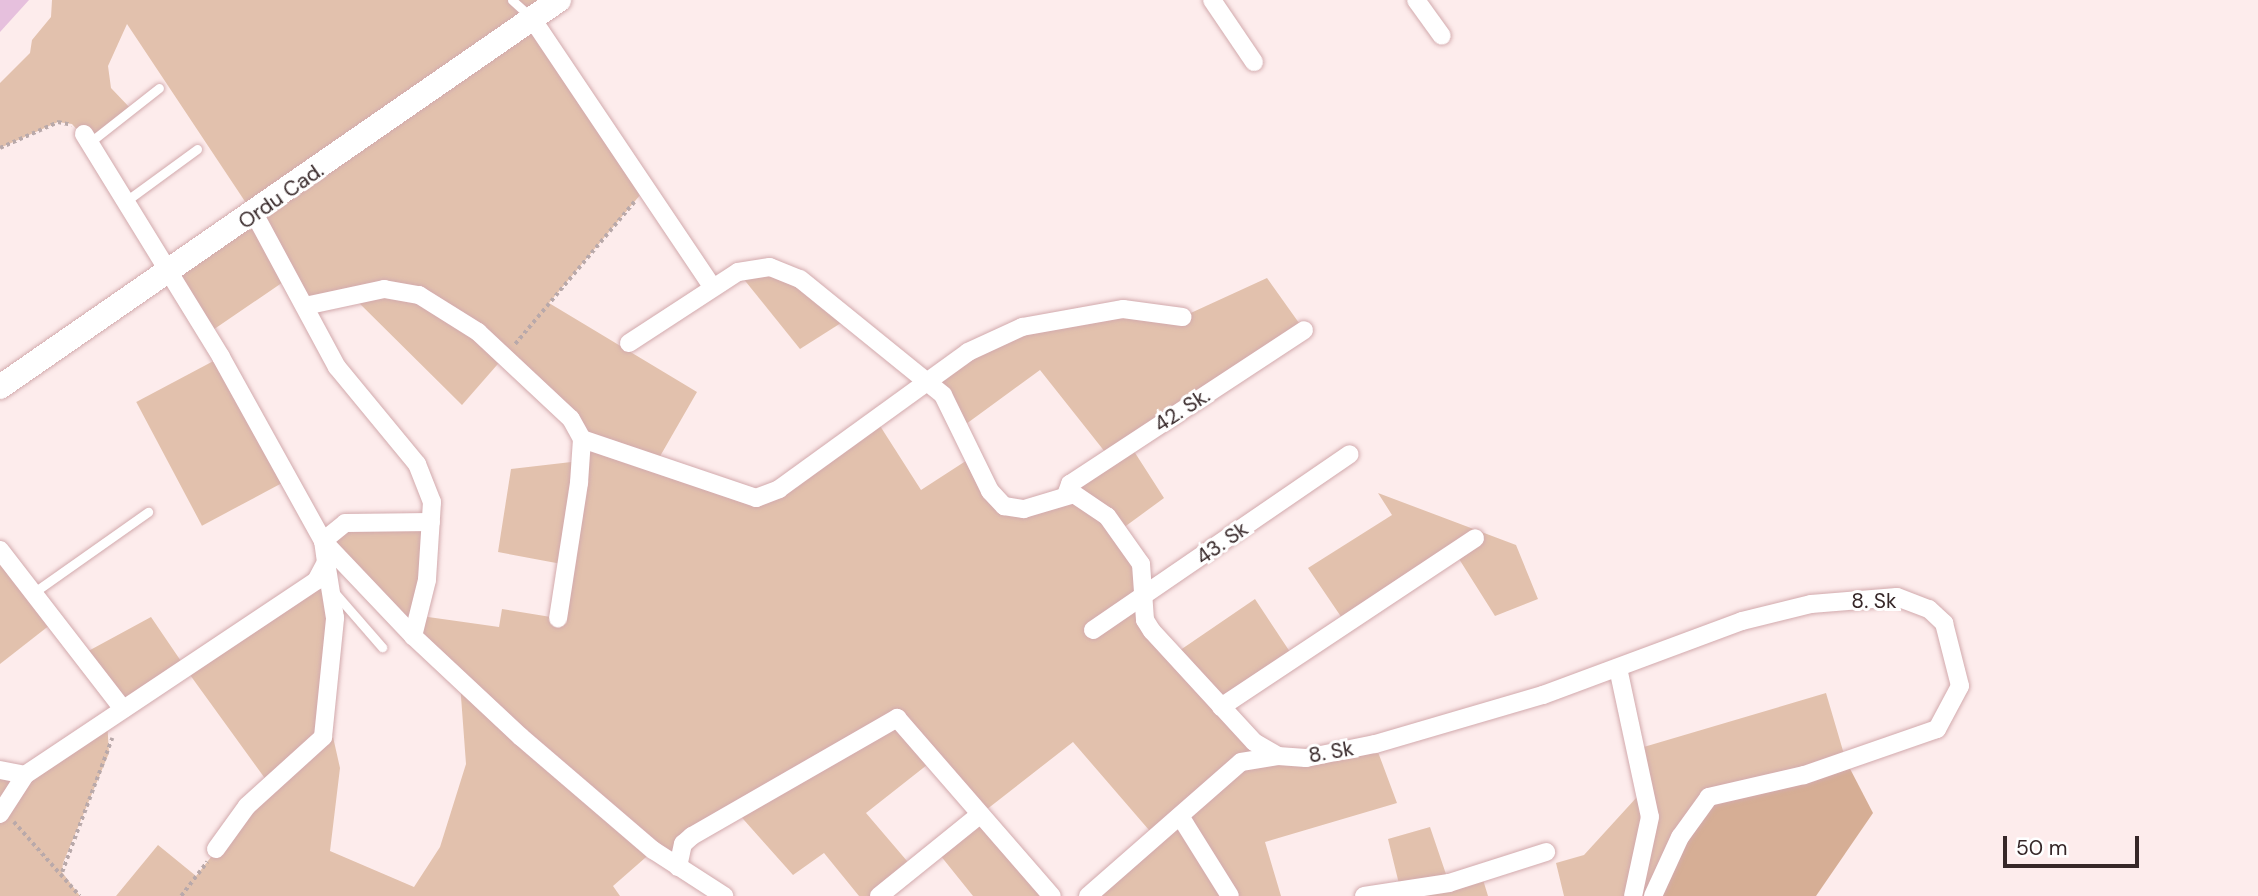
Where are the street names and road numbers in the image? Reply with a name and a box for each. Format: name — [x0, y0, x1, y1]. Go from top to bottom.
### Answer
street label: Ordu Cad. — [234, 158, 328, 234]
street label: 42. Sk. — [1149, 383, 1215, 437]
street label: 43. Sk — [1191, 516, 1253, 570]
street label: 8. Sk — [1851, 588, 1897, 614]
street label: 8. Sk — [1307, 736, 1355, 768]

